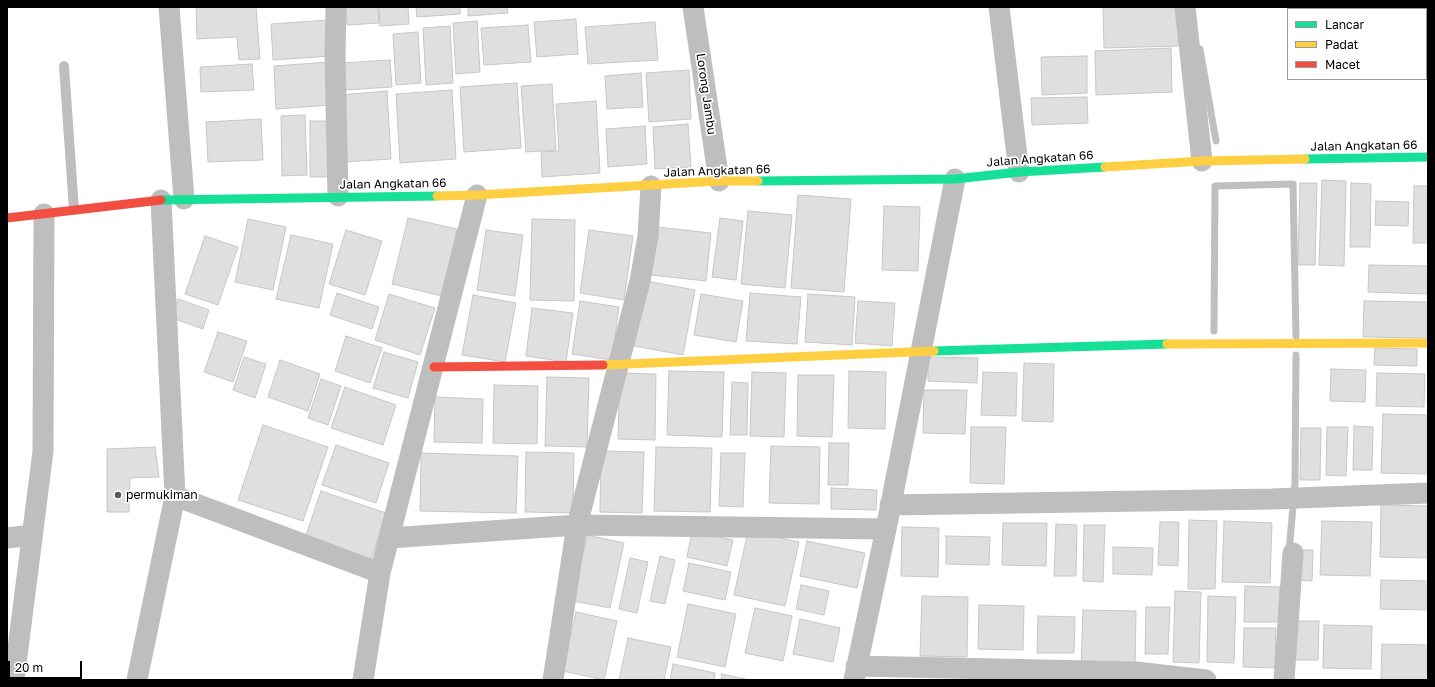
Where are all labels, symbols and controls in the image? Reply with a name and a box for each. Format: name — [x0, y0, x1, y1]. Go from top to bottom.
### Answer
legend — [1287, 8, 1427, 80]
text: Lancar — [1325, 17, 1364, 32]
text: Padat — [1325, 37, 1358, 52]
street label: Lorong Jambu — [693, 52, 719, 136]
text: Macet — [1325, 57, 1360, 72]
street label: Jalan Angkatan 66 — [1310, 138, 1418, 154]
street label: Jalan Angkatan 66 — [986, 148, 1094, 170]
street label: Jalan Angkatan 66 — [663, 162, 771, 180]
street label: Jalan Angkatan 66 — [339, 176, 447, 192]
place label: permukiman — [126, 488, 198, 502]
marker: permukiman — [113, 490, 123, 500]
scale bar — [10, 653, 84, 679]
text: 20 m — [15, 660, 43, 675]

